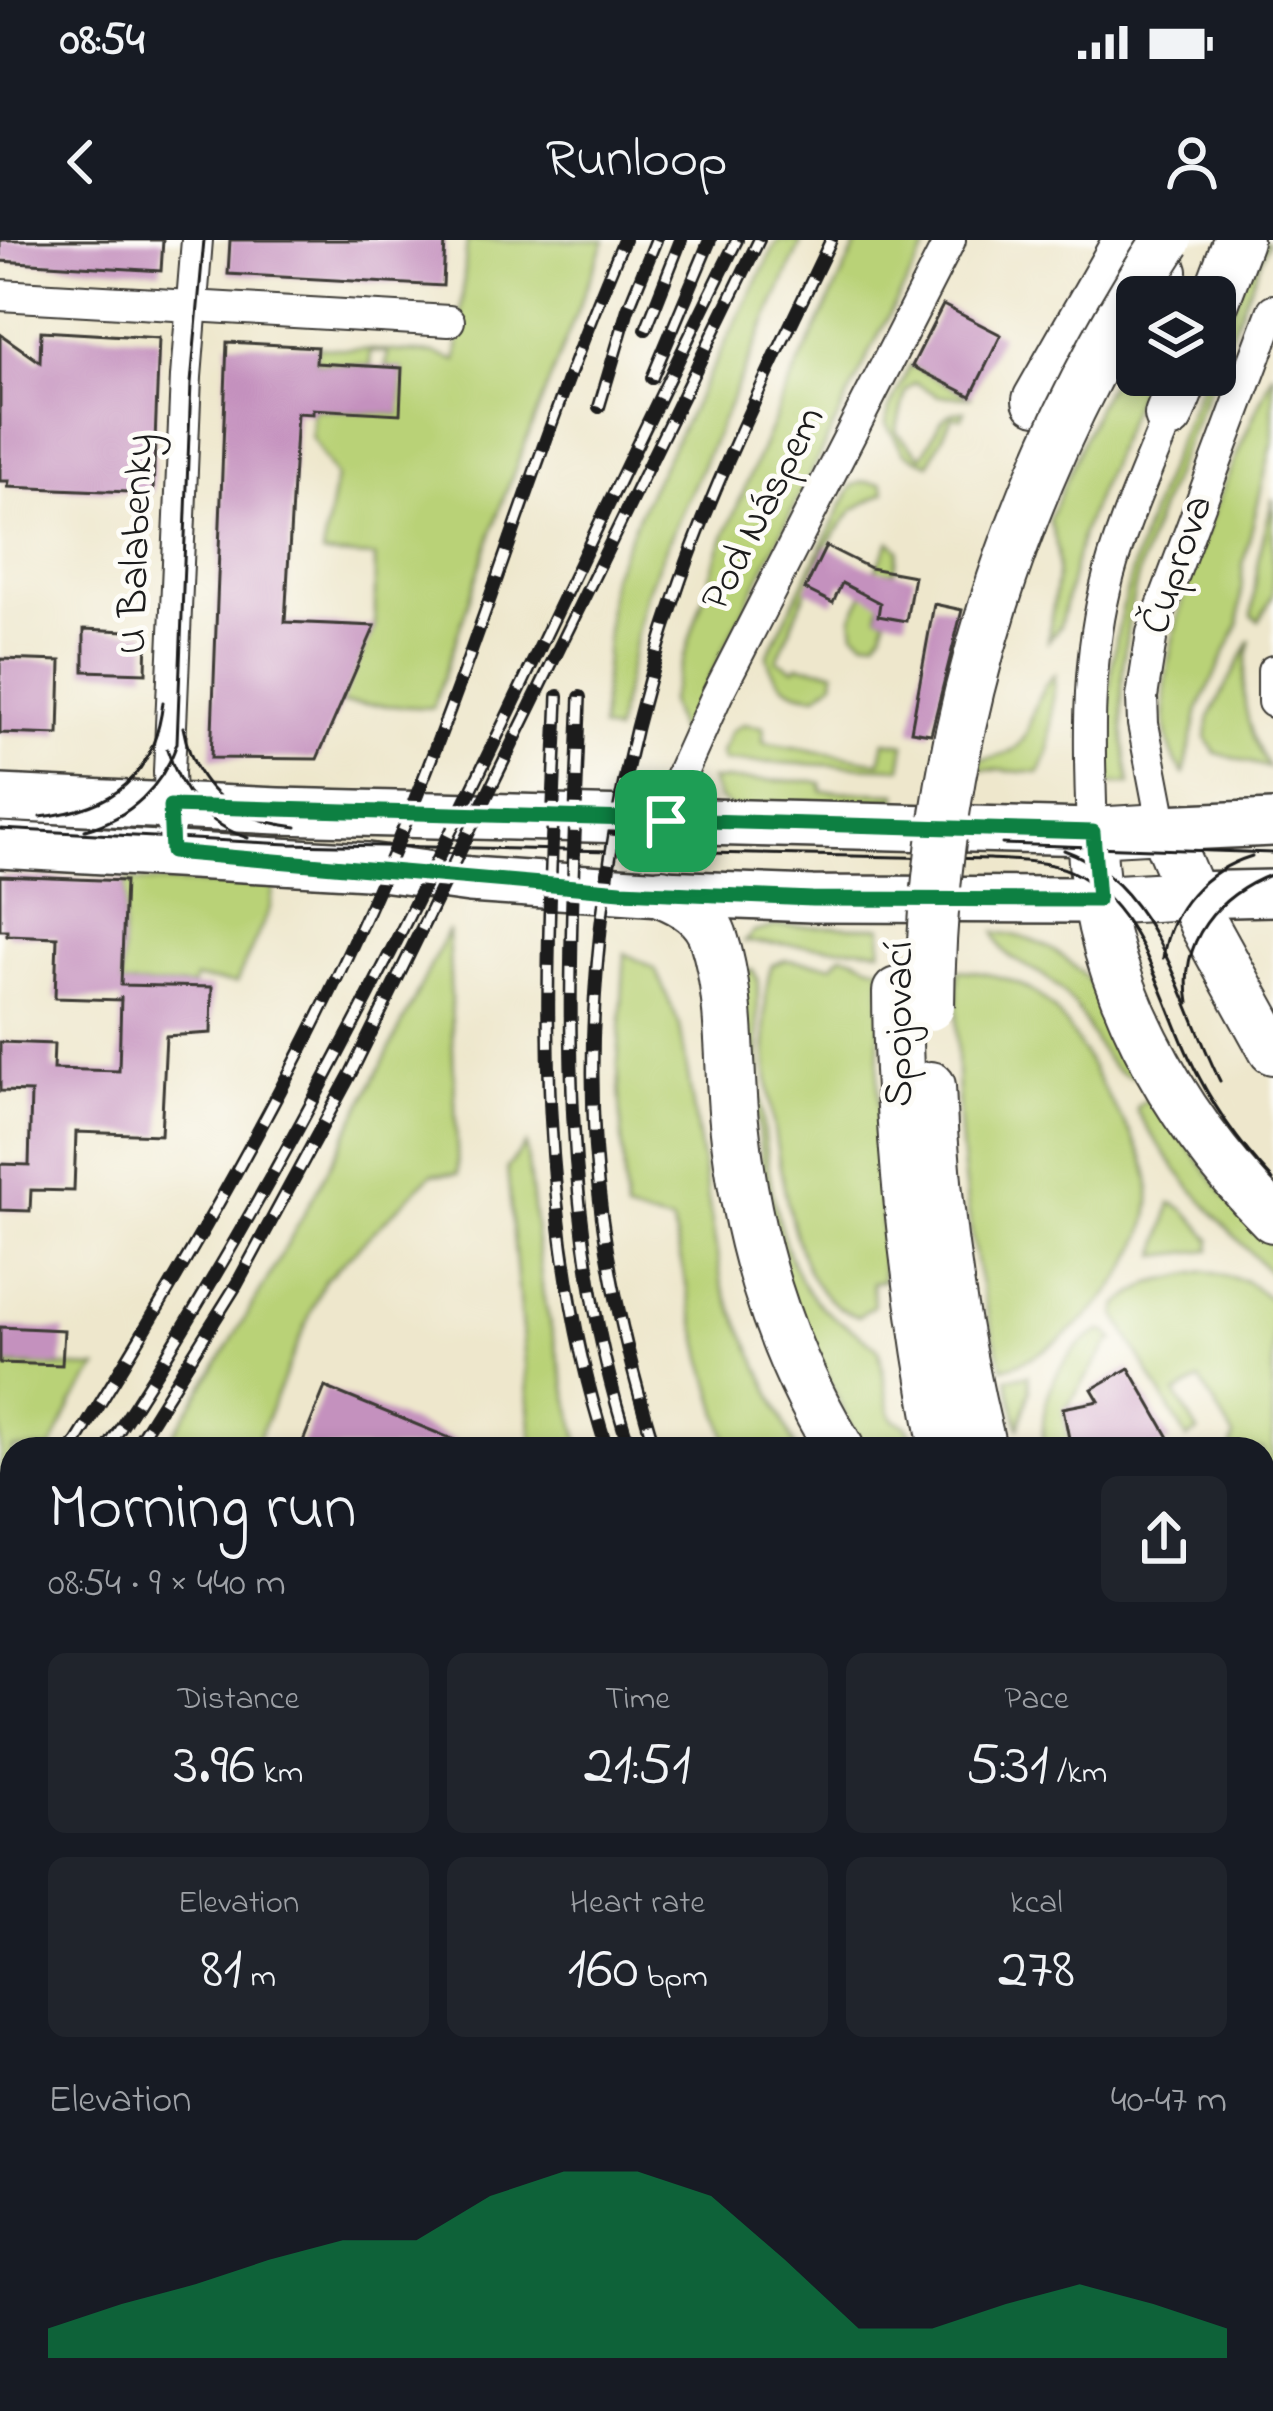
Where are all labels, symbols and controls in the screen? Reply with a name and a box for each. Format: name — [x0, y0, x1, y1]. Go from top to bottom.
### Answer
text: 08:54 — [60, 9, 144, 75]
text: Runloop — [546, 123, 727, 201]
icon: back — [48, 129, 114, 195]
icon: person — [1159, 129, 1225, 195]
map controls — [1116, 276, 1236, 396]
button: layers — [1116, 276, 1236, 396]
street label: Pod Náspem — [686, 396, 842, 622]
street label: U Balabenky — [103, 432, 171, 656]
street label: Čuprova — [1126, 487, 1230, 643]
pin — [615, 770, 717, 872]
icon: arrive — [633, 788, 699, 854]
street label: Spojovací — [870, 941, 931, 1107]
text: Morning run — [48, 1463, 357, 1559]
button: share — [1101, 1476, 1227, 1602]
text: 08:54 · 9 × 440 m — [48, 1556, 286, 1613]
text: Distance — [178, 1676, 299, 1724]
text: Time — [605, 1676, 670, 1724]
text: Pace — [1004, 1676, 1069, 1724]
text: 3.96 — [174, 1724, 255, 1811]
text: 21:51 — [584, 1724, 691, 1811]
text: 5:31 — [966, 1724, 1049, 1811]
text: km — [255, 1750, 303, 1798]
text: /km — [1049, 1750, 1107, 1798]
text: Elevation — [178, 1880, 299, 1928]
text: Heart rate — [570, 1880, 705, 1928]
text: kcal — [1010, 1880, 1063, 1928]
text: 81 — [201, 1928, 242, 2015]
text: 160 — [567, 1928, 639, 2015]
text: 278 — [998, 1928, 1075, 2015]
text: m — [242, 1954, 276, 2002]
text: bpm — [639, 1954, 708, 2002]
text: Elevation — [48, 2073, 191, 2130]
text: 40–47 m — [1111, 2073, 1227, 2130]

